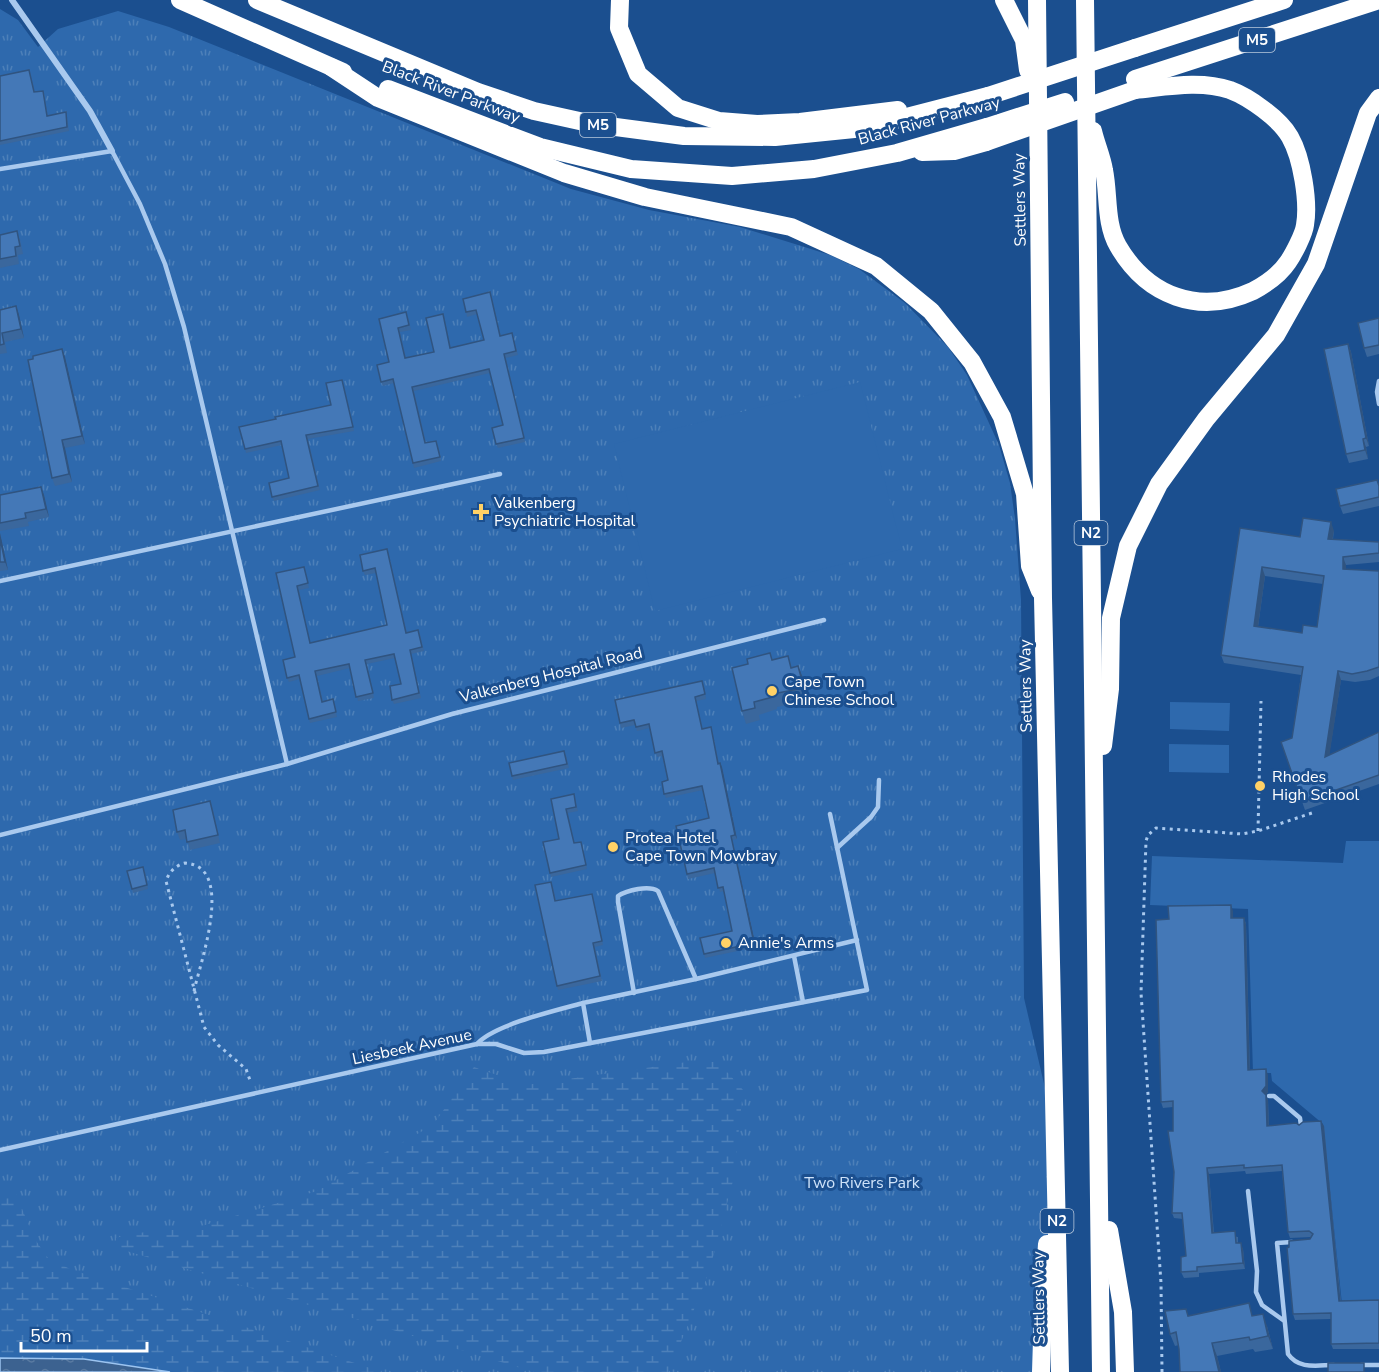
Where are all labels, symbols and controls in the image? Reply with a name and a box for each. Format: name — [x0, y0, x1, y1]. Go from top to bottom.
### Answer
road number: M5 — [1239, 28, 1275, 52]
street label: Black River Parkway — [379, 56, 524, 129]
street label: Black River Parkway — [856, 91, 1003, 151]
road number: M5 — [580, 113, 616, 137]
street label: Settlers Way — [1008, 152, 1032, 247]
place label: Valkenberg Psychiatric Hospital — [493, 492, 636, 532]
marker: Valkenberg Psychiatric Hospital — [472, 503, 490, 521]
road number: N2 — [1074, 521, 1108, 545]
street label: Settlers Way — [1014, 638, 1038, 733]
street label: Valkenberg Hospital Road — [456, 642, 645, 709]
place label: Cape Town Chinese School — [784, 671, 895, 711]
marker: Cape Town Chinese School — [765, 684, 779, 698]
place label: Rhodes High School — [1272, 766, 1360, 806]
marker: Rhodes High School — [1253, 779, 1267, 793]
place label: Protea Hotel Cape Town Mowbray — [625, 827, 778, 867]
marker: Protea Hotel Cape Town Mowbray — [606, 840, 620, 854]
place label: Annie's Arms — [738, 932, 834, 954]
marker: Annie's Arms — [719, 936, 733, 950]
street label: Liesbeek Avenue — [350, 1024, 474, 1070]
park label: Two Rivers Park — [804, 1172, 921, 1194]
road number: N2 — [1040, 1209, 1074, 1233]
street label: Settlers Way — [1027, 1250, 1051, 1345]
scale bar — [21, 1315, 147, 1353]
text: 50 m — [30, 1324, 72, 1348]

